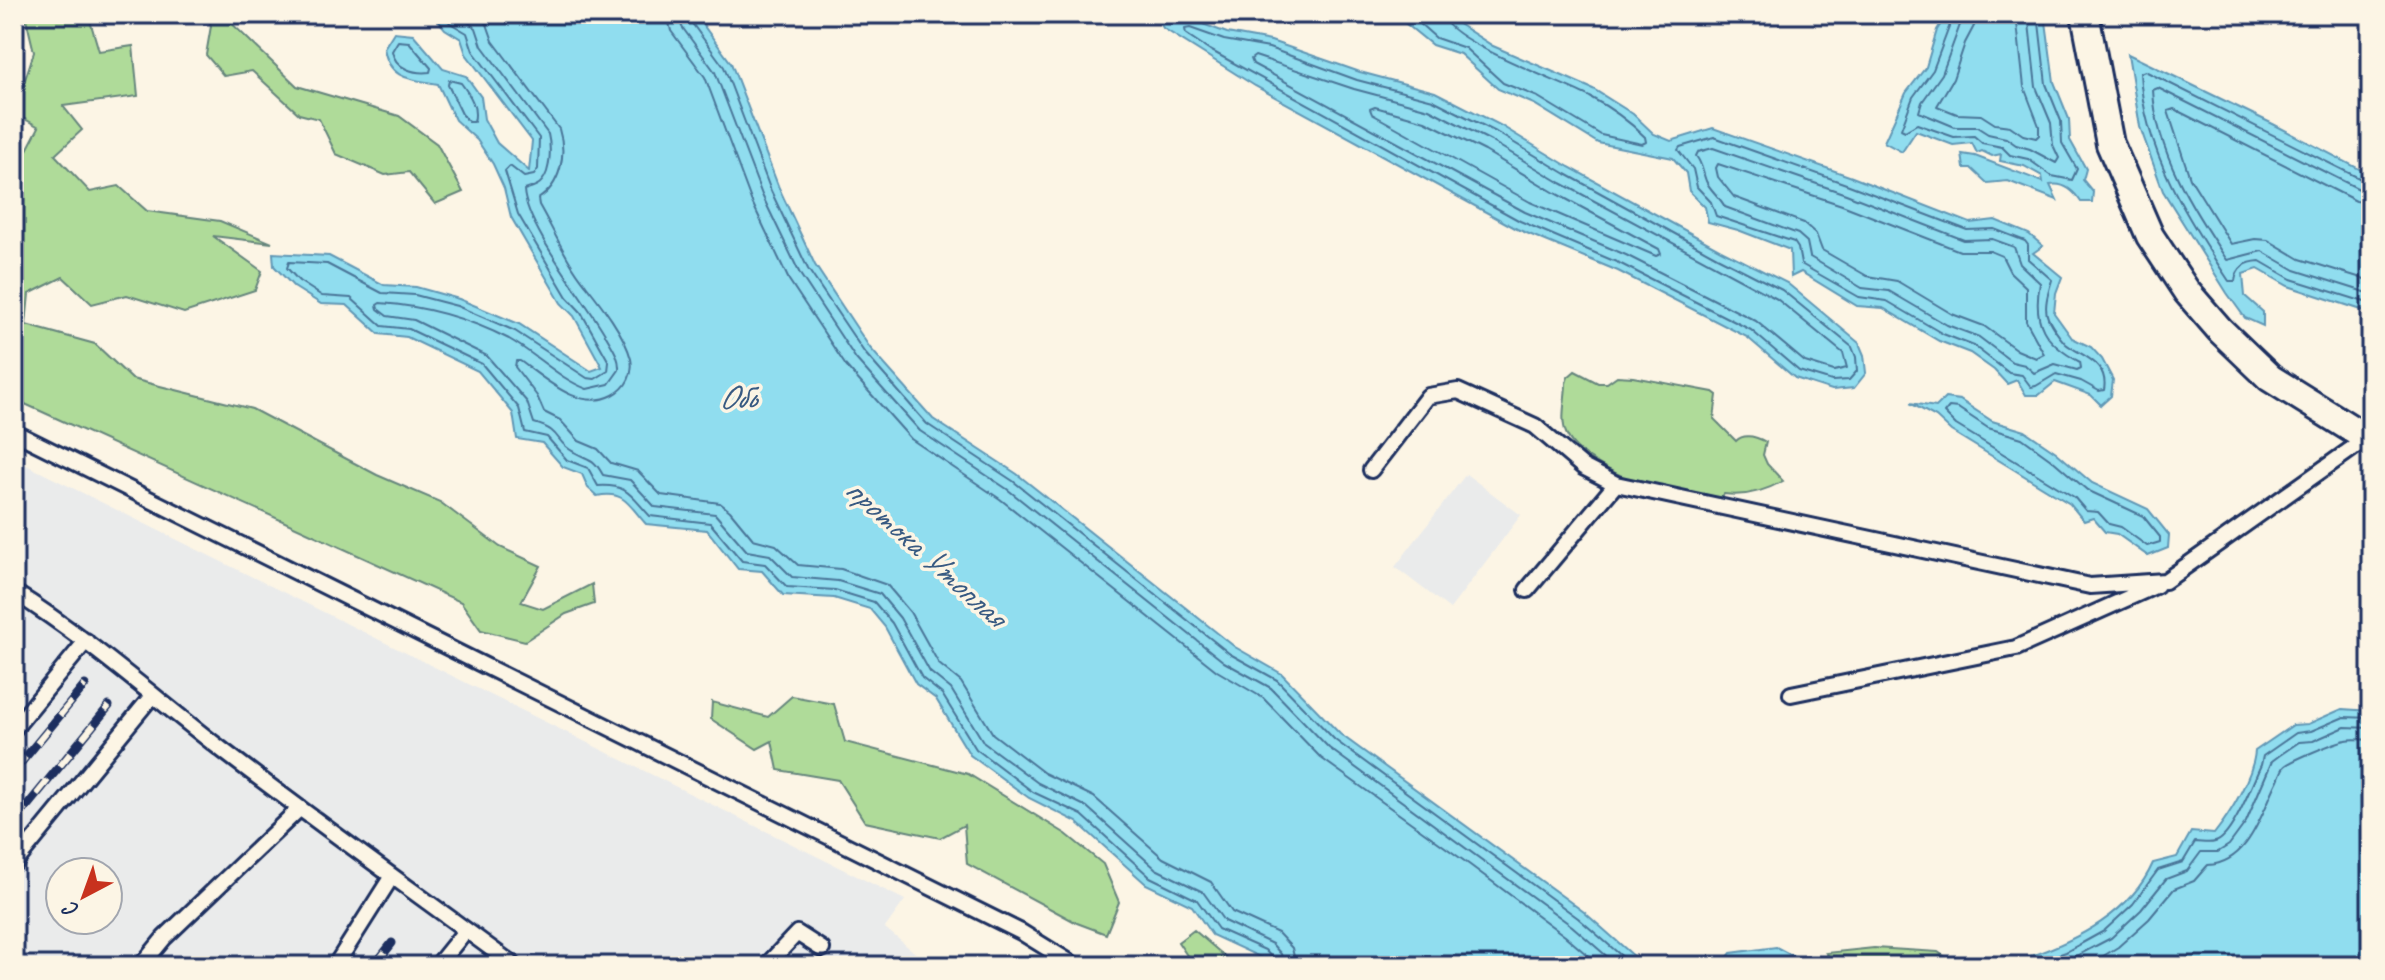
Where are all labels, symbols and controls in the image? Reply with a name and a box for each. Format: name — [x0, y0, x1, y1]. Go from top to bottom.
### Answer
water label: Обь — [719, 375, 760, 418]
water label: протока Утоплая — [836, 467, 1019, 639]
north arrow — [44, 856, 124, 936]
text: С — [56, 894, 85, 924]

